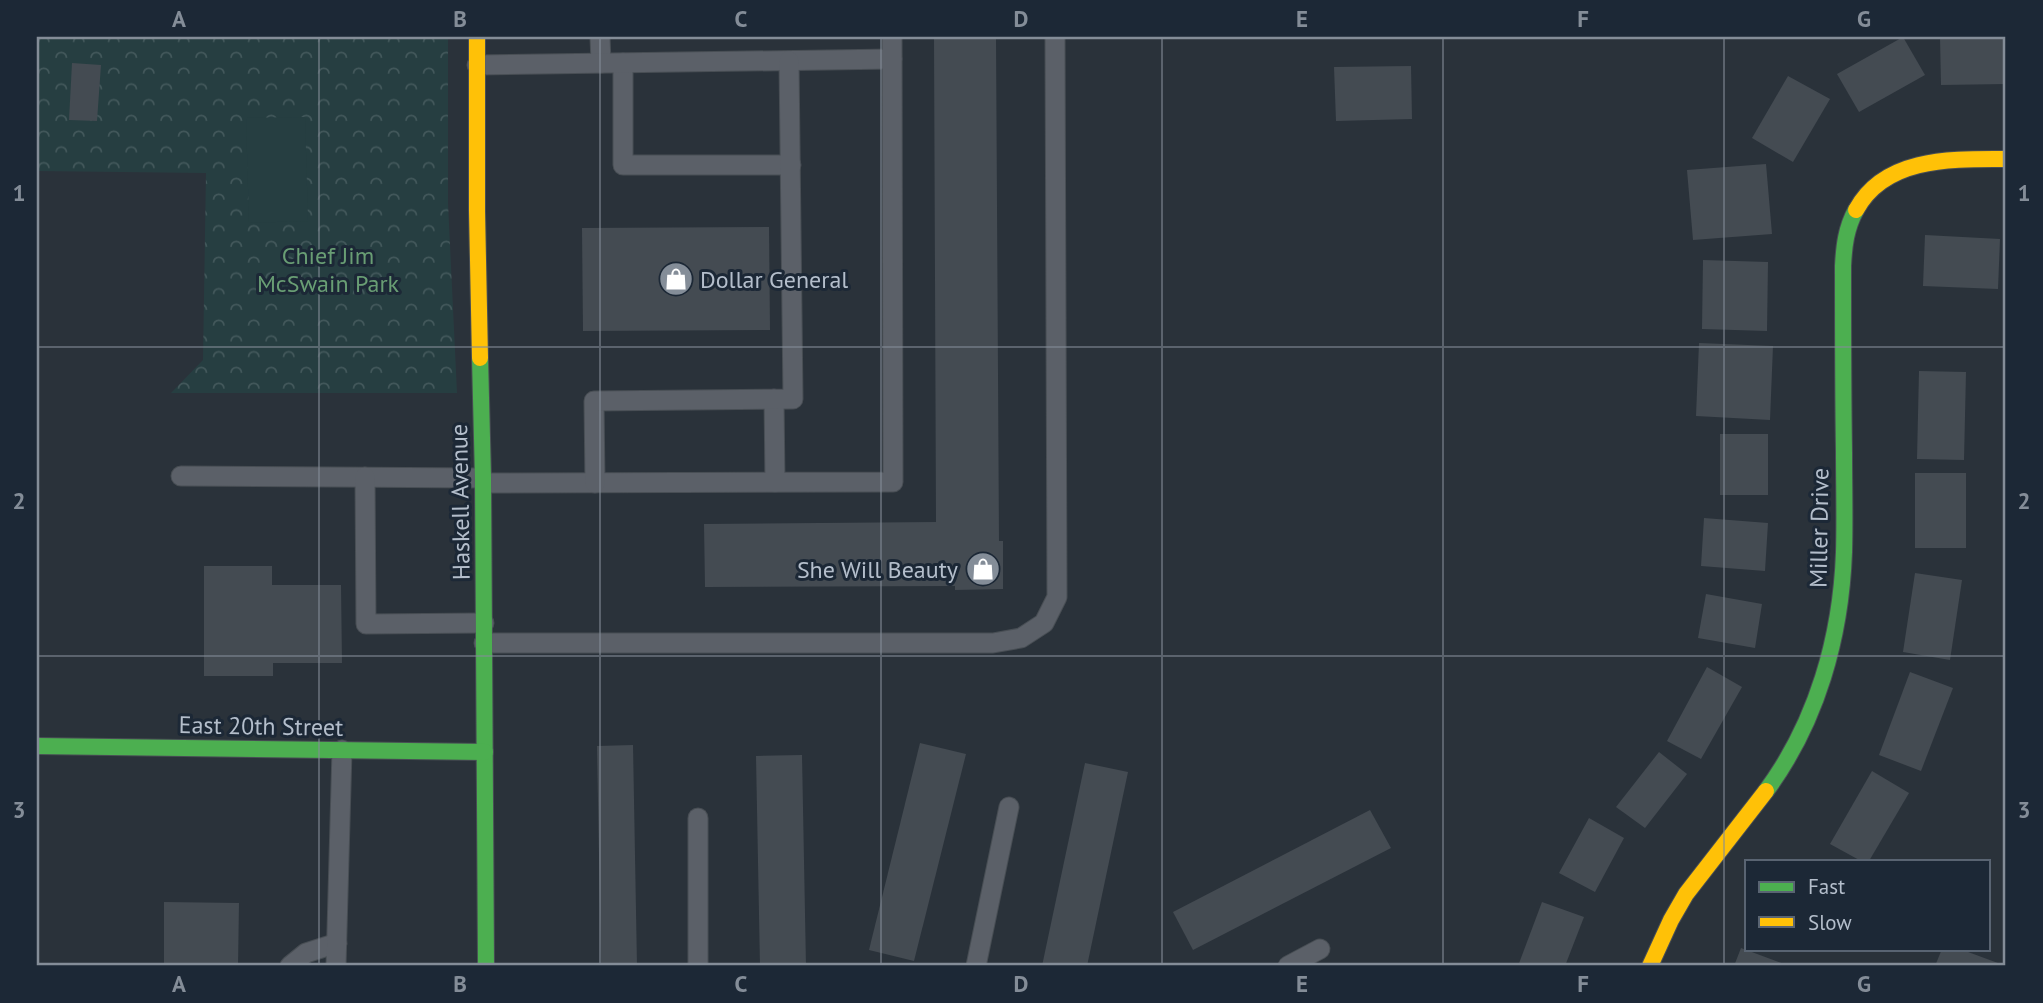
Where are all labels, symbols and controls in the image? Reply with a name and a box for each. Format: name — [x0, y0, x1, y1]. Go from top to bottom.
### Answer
text: A — [172, 4, 186, 33]
text: B — [453, 4, 467, 33]
text: C — [735, 4, 748, 33]
text: D — [1014, 4, 1028, 33]
text: E — [1296, 4, 1308, 33]
text: F — [1577, 4, 1589, 33]
text: G — [1857, 4, 1871, 33]
text: 1 — [12, 178, 26, 207]
text: 1 — [2017, 178, 2031, 207]
park label: Chief Jim McSwain Park — [257, 240, 400, 299]
shop icon: Dollar General — [657, 260, 695, 298]
place label: Dollar General — [700, 264, 848, 295]
street label: Haskell Avenue — [443, 424, 477, 580]
street label: Miller Drive — [1802, 468, 1836, 588]
text: 2 — [12, 486, 26, 515]
text: 2 — [2017, 486, 2031, 515]
shop icon: She Will Beauty — [964, 550, 1002, 588]
place label: She Will Beauty — [797, 554, 958, 585]
street label: East 20th Street — [178, 709, 344, 743]
text: 3 — [12, 795, 26, 824]
text: 3 — [2017, 795, 2031, 824]
legend — [1745, 860, 1990, 950]
text: Fast — [1808, 873, 1845, 900]
text: Slow — [1808, 909, 1852, 936]
text: A — [172, 969, 186, 998]
text: B — [453, 969, 467, 998]
text: C — [735, 969, 748, 998]
text: D — [1014, 969, 1028, 998]
text: E — [1296, 969, 1308, 998]
text: F — [1577, 969, 1589, 998]
text: G — [1857, 969, 1871, 998]

